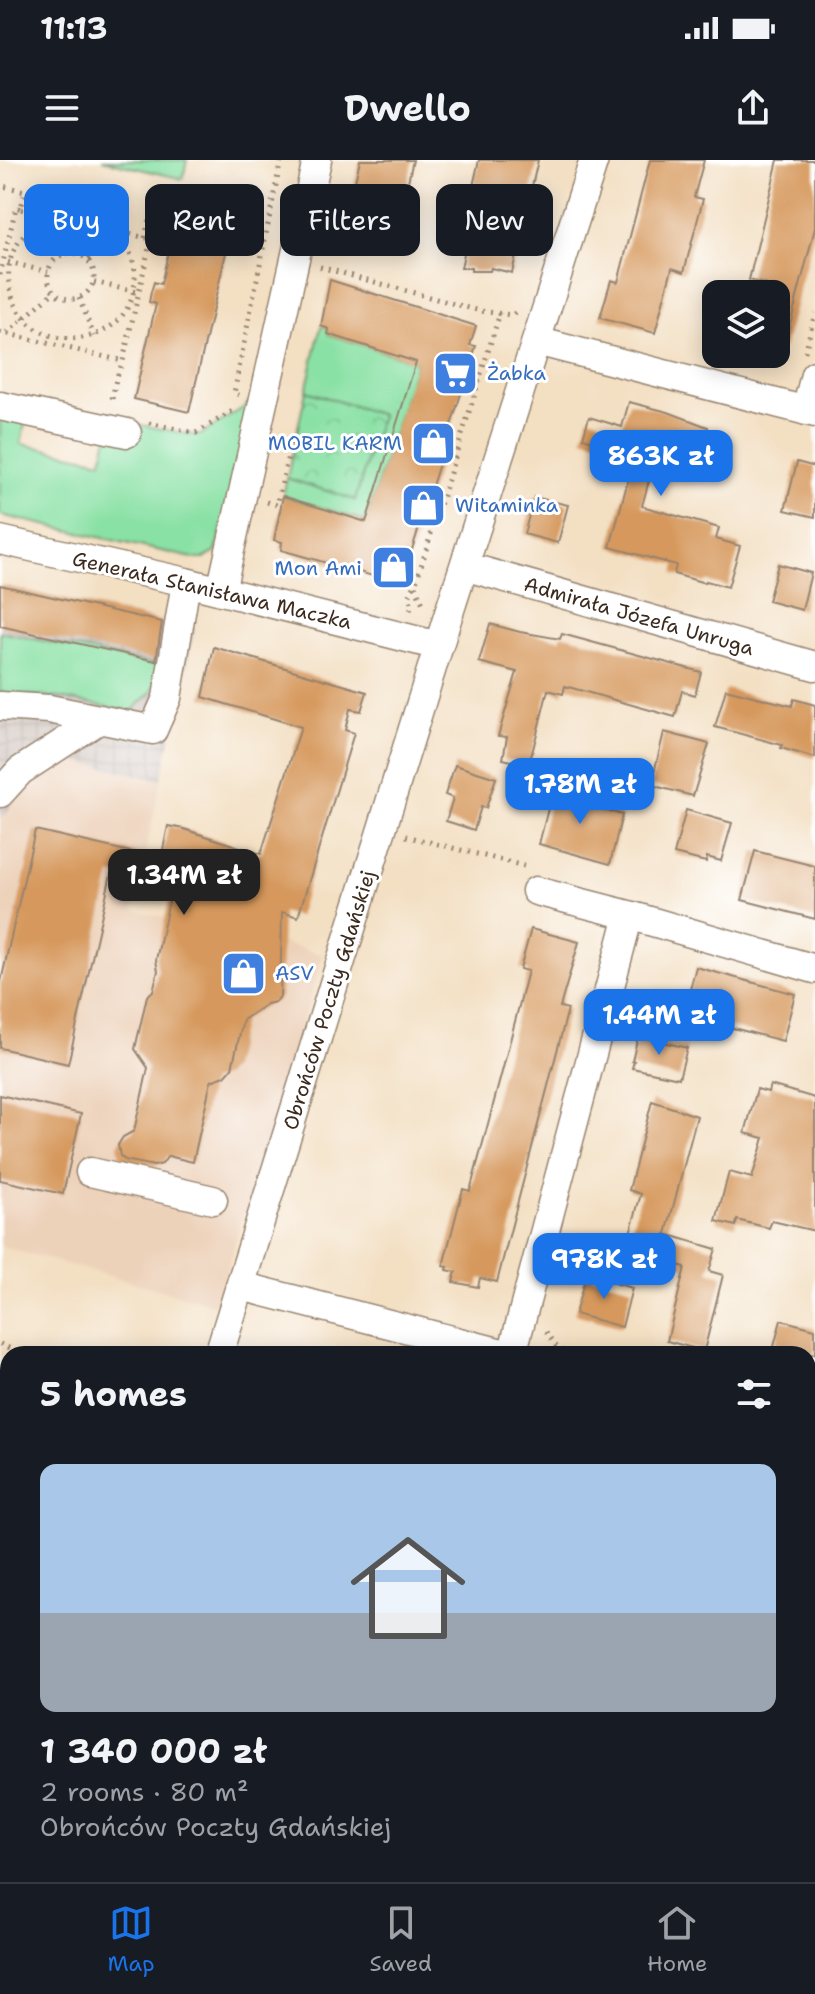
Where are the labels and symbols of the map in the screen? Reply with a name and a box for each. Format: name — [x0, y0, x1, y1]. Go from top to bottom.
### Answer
supermarket icon: Żabka — [432, 349, 480, 397]
place label: Żabka — [487, 360, 547, 386]
shop icon: MOBIL KARM — [409, 419, 457, 467]
place label: MOBIL KARM — [268, 430, 402, 456]
pin: 863K zł — [587, 430, 735, 498]
shop icon: Witaminka — [400, 481, 448, 529]
place label: Witaminka — [455, 492, 559, 518]
shop icon: Mon Ami — [369, 544, 417, 592]
street label: Generała Stanisława Maczka — [70, 545, 355, 635]
place label: Mon Ami — [275, 555, 362, 581]
street label: Admirała Józefa Unruga — [521, 571, 757, 661]
pin: 1.78M zł — [497, 758, 663, 826]
pin: 1.34M zł — [101, 849, 267, 917]
street label: Obrońców Poczty Gdańskiej — [277, 867, 381, 1133]
shop icon: ASV — [220, 949, 268, 997]
place label: ASV — [275, 960, 314, 986]
pin: 1.44M zł — [576, 989, 742, 1057]
pin: 978K zł — [530, 1233, 678, 1301]

